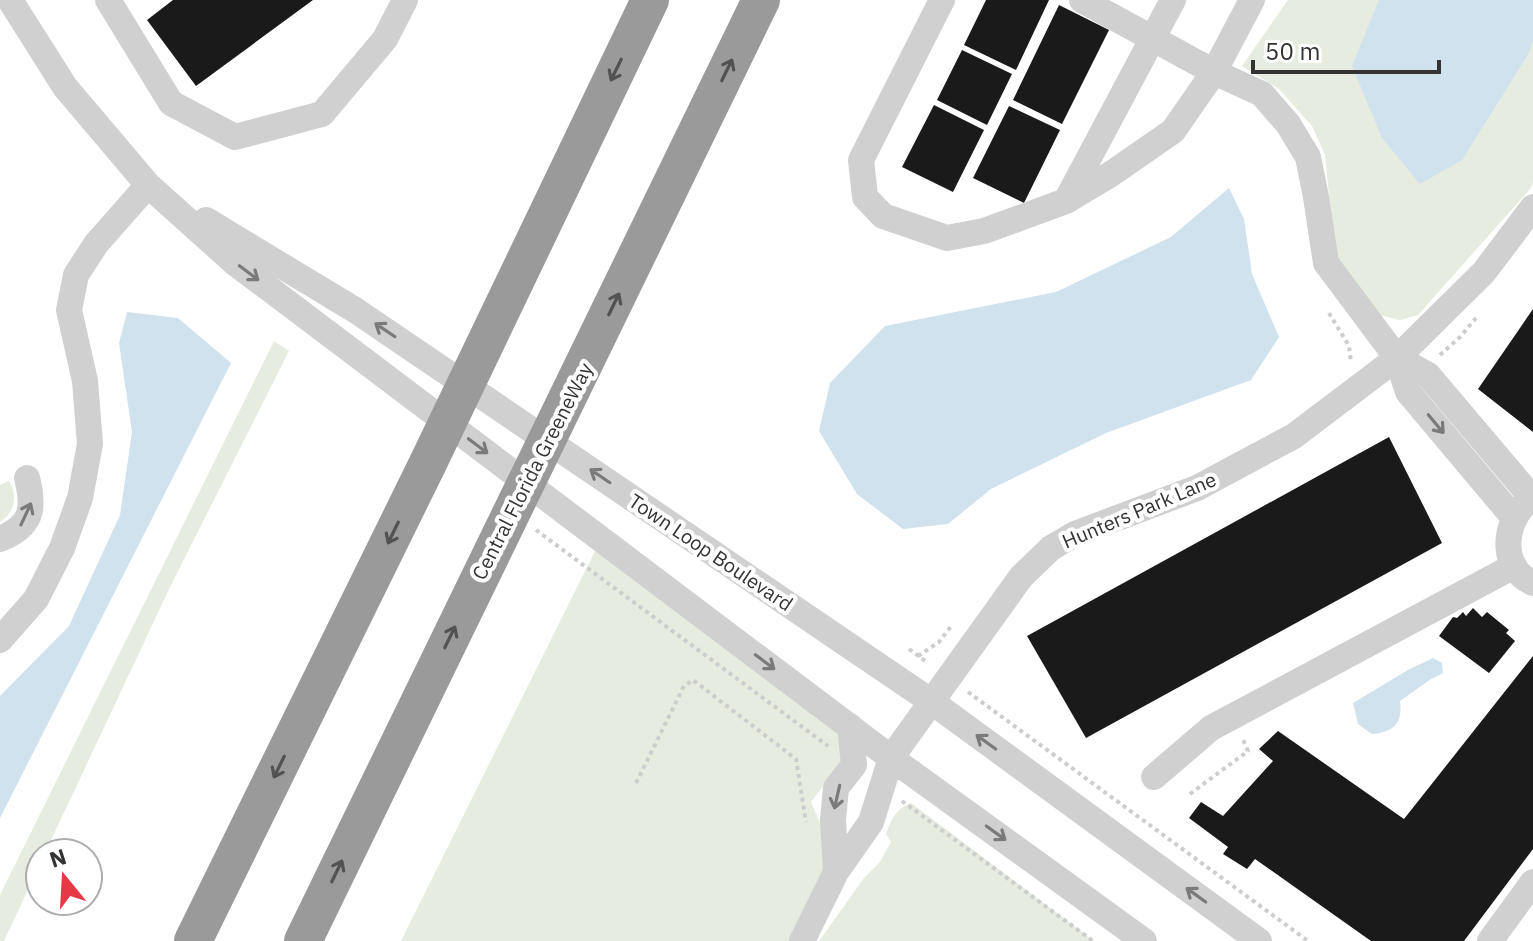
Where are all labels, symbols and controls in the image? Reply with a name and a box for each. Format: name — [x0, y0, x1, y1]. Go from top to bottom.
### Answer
scale bar — [1253, 24, 1439, 74]
text: 50 m — [1265, 35, 1320, 67]
one-way arrow — [608, 58, 623, 82]
one-way arrow — [720, 59, 735, 83]
one-way arrow — [237, 264, 259, 281]
one-way arrow — [607, 293, 622, 317]
one-way arrow — [374, 322, 397, 338]
street label: Central Florida GreeneWay — [465, 358, 599, 584]
one-way arrow — [1427, 414, 1445, 434]
one-way arrow — [467, 438, 489, 455]
street label: Hunters Park Lane — [1058, 465, 1220, 555]
one-way arrow — [589, 468, 611, 484]
street label: Town Loop Boulevard — [624, 487, 798, 617]
one-way arrow — [20, 502, 35, 527]
one-way arrow — [385, 521, 400, 545]
one-way arrow — [443, 625, 458, 649]
one-way arrow — [753, 654, 775, 670]
one-way arrow — [975, 733, 997, 750]
one-way arrow — [271, 754, 286, 778]
one-way arrow — [829, 784, 844, 809]
one-way arrow — [985, 825, 1006, 842]
north arrow — [24, 837, 104, 917]
text: N — [46, 841, 70, 874]
one-way arrow — [330, 859, 345, 883]
one-way arrow — [1185, 887, 1207, 903]

